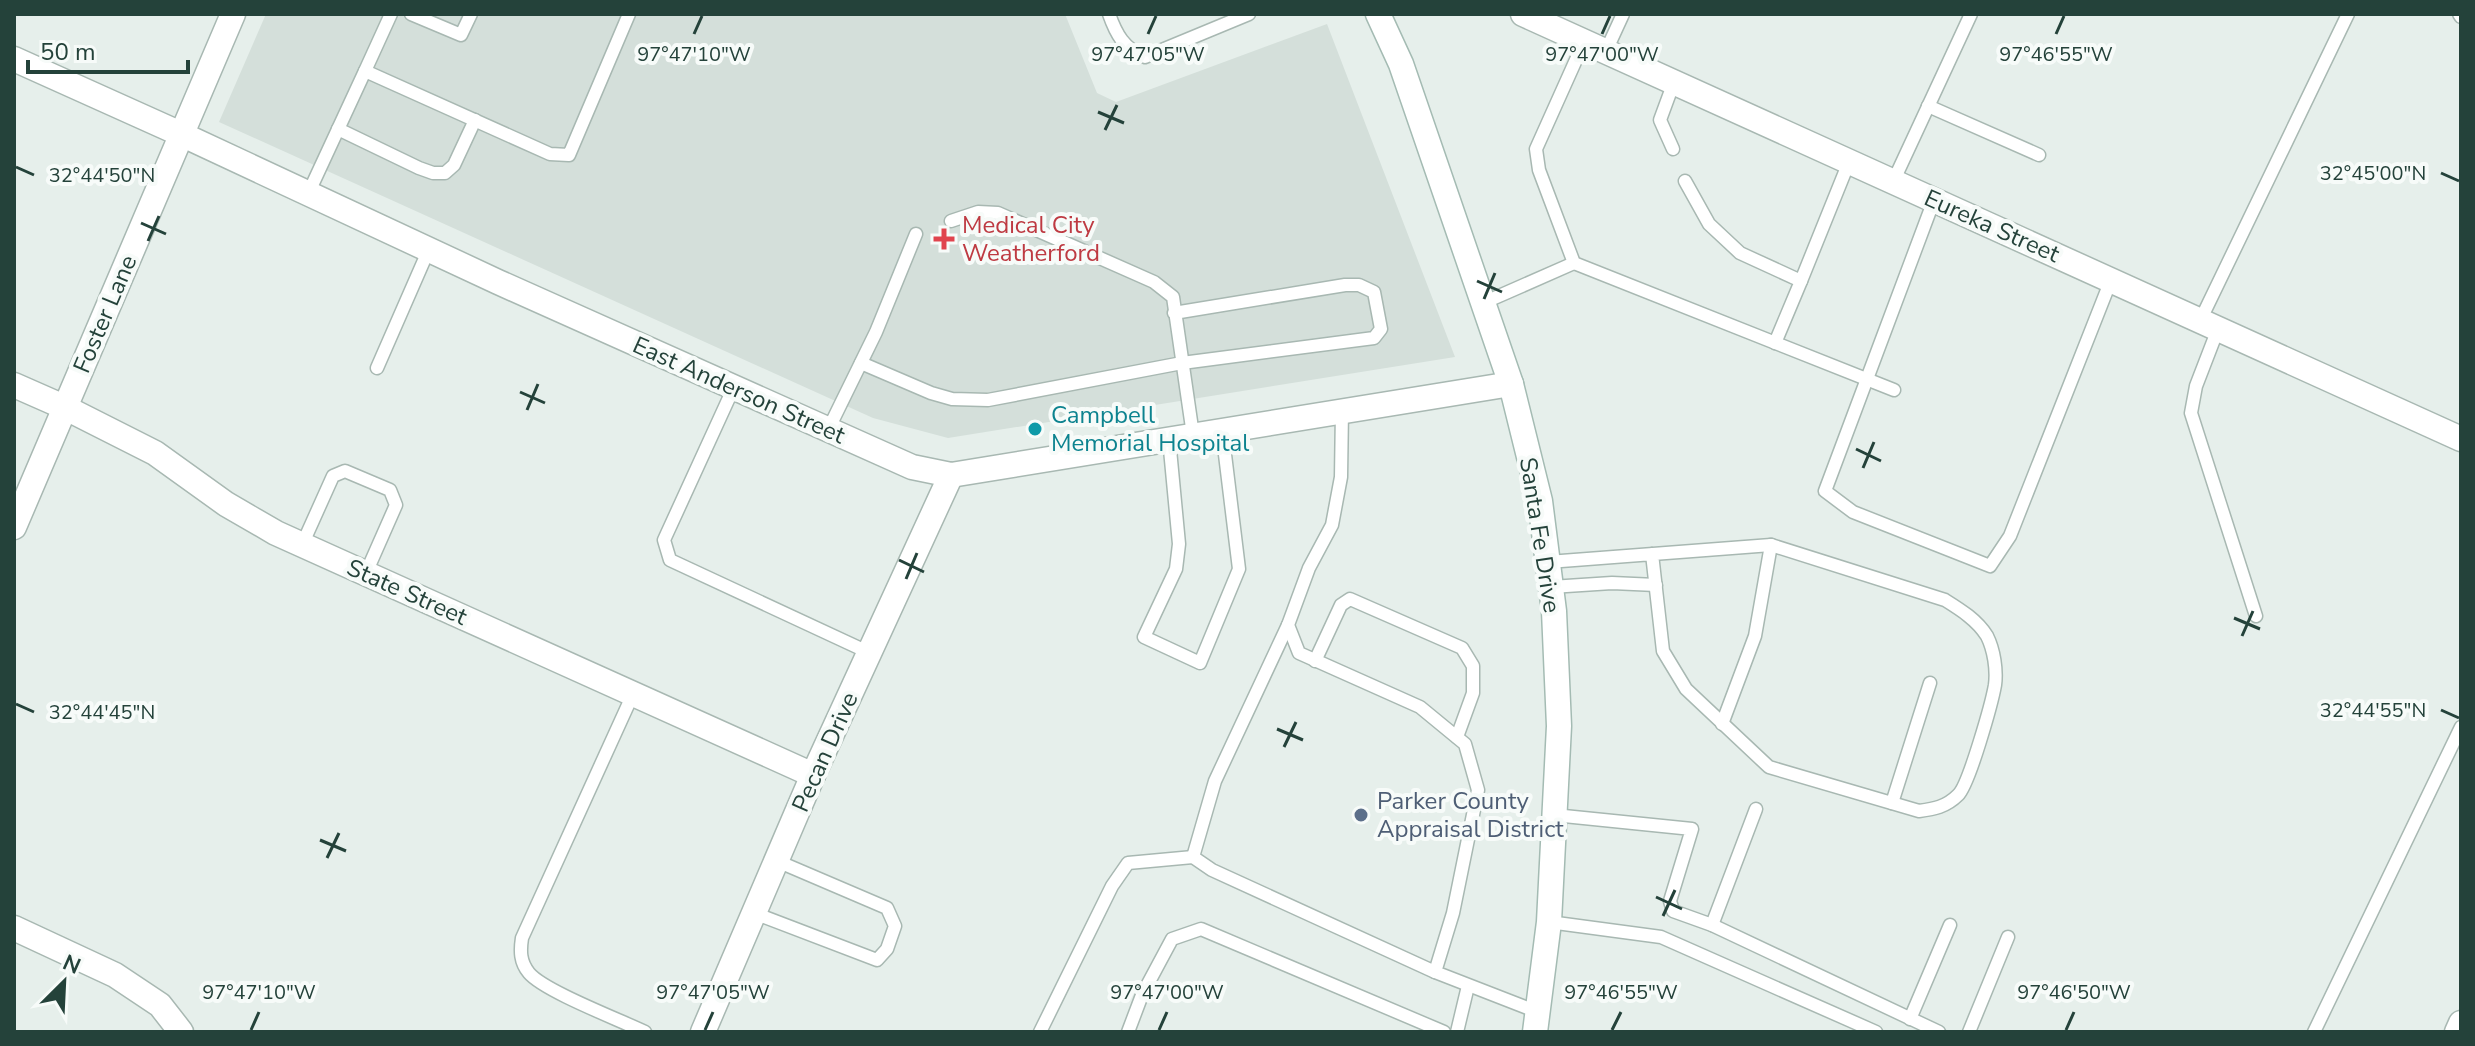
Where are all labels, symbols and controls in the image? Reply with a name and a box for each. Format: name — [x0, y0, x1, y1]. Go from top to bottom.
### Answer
scale bar — [28, 24, 188, 74]
text: 50 m — [40, 36, 96, 68]
text: 97°47'10"W — [637, 41, 751, 68]
text: 97°47'05"W — [1091, 41, 1205, 68]
text: 97°47'00"W — [1545, 41, 1659, 68]
text: 97°46'55"W — [1999, 41, 2113, 68]
text: 32°45'00"N — [2320, 160, 2426, 187]
text: 32°44'50"N — [49, 162, 155, 189]
street label: Eureka Street — [1919, 182, 2065, 270]
place label: Medical City Weatherford — [962, 209, 1100, 269]
marker: Medical City Weatherford — [933, 228, 955, 250]
street label: Foster Lane — [66, 250, 144, 378]
street label: East Anderson Street — [628, 329, 851, 451]
place label: Campbell Memorial Hospital — [1051, 399, 1249, 459]
marker: Campbell Memorial Hospital — [1026, 420, 1044, 438]
street label: Santa Fe Drive — [1512, 455, 1568, 615]
street label: State Street — [342, 551, 473, 633]
street label: Pecan Drive — [784, 687, 866, 817]
text: 32°44'55"N — [2320, 697, 2426, 724]
text: 32°44'45"N — [49, 699, 155, 726]
place label: Parker County Appraisal District — [1377, 785, 1564, 845]
marker: Parker County Appraisal District — [1352, 806, 1370, 824]
north arrow — [24, 942, 104, 1022]
text: N — [58, 948, 85, 982]
text: 97°47'10"W — [202, 979, 316, 1006]
text: 97°47'05"W — [656, 979, 770, 1006]
text: 97°47'00"W — [1110, 979, 1224, 1006]
text: 97°46'55"W — [1564, 979, 1678, 1006]
text: 97°46'50"W — [2017, 979, 2131, 1006]

